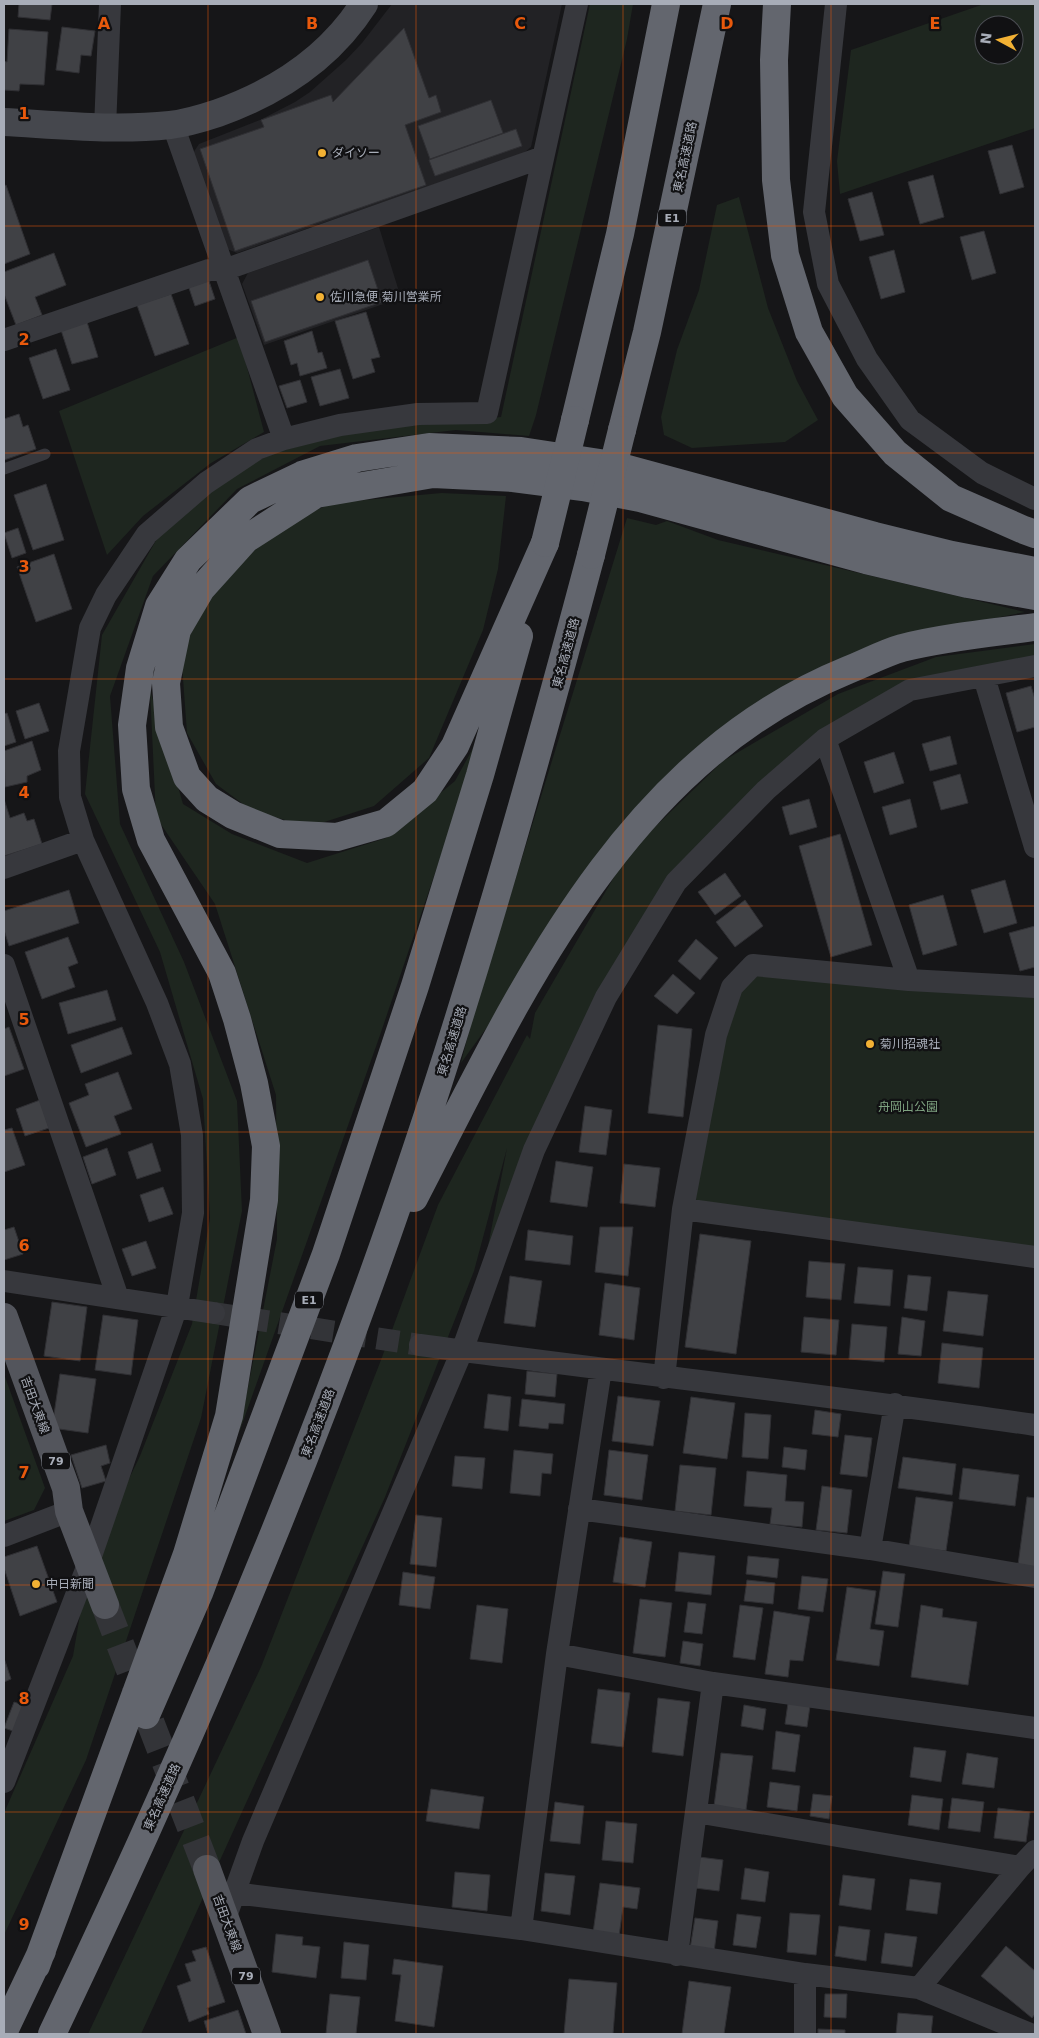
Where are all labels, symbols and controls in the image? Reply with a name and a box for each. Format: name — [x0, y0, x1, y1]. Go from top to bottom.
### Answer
text: A — [98, 14, 111, 33]
text: B — [306, 14, 318, 33]
text: C — [514, 14, 526, 33]
text: D — [720, 14, 734, 33]
text: E — [930, 14, 940, 33]
north arrow — [974, 15, 1024, 65]
text: N — [977, 32, 995, 45]
text: 1 — [18, 104, 30, 123]
street label: 東名高速道路 — [671, 120, 699, 194]
place label: ダイソー — [332, 146, 380, 160]
marker: ダイソー — [316, 147, 328, 159]
road number: E1 — [658, 210, 686, 227]
place label: 佐川急便 菊川営業所 — [330, 290, 442, 304]
marker: 佐川急便 菊川営業所 — [314, 291, 326, 303]
text: 2 — [18, 330, 30, 349]
text: 3 — [18, 557, 30, 576]
street label: 東名高速道路 — [550, 616, 582, 690]
text: 4 — [18, 783, 30, 802]
street label: 東名高速道路 — [435, 1005, 469, 1077]
text: 5 — [18, 1010, 30, 1029]
place label: 菊川招魂社 — [880, 1037, 940, 1051]
marker: 菊川招魂社 — [864, 1038, 876, 1050]
park label: 舟岡山公園 — [878, 1100, 938, 1114]
text: 6 — [18, 1236, 30, 1255]
road number: E1 — [295, 1292, 323, 1308]
street label: 吉田大東線 — [18, 1374, 52, 1436]
street label: 東名高速道路 — [299, 1387, 337, 1459]
road number: 79 — [42, 1452, 70, 1470]
text: 7 — [18, 1463, 30, 1482]
place label: 中日新聞 — [46, 1577, 94, 1591]
marker: 中日新聞 — [30, 1578, 42, 1590]
text: 8 — [18, 1689, 30, 1708]
street label: 東名高速道路 — [141, 1761, 183, 1833]
street label: 吉田大東線 — [210, 1892, 244, 1954]
text: 9 — [18, 1915, 30, 1934]
road number: 79 — [232, 1968, 260, 1984]

